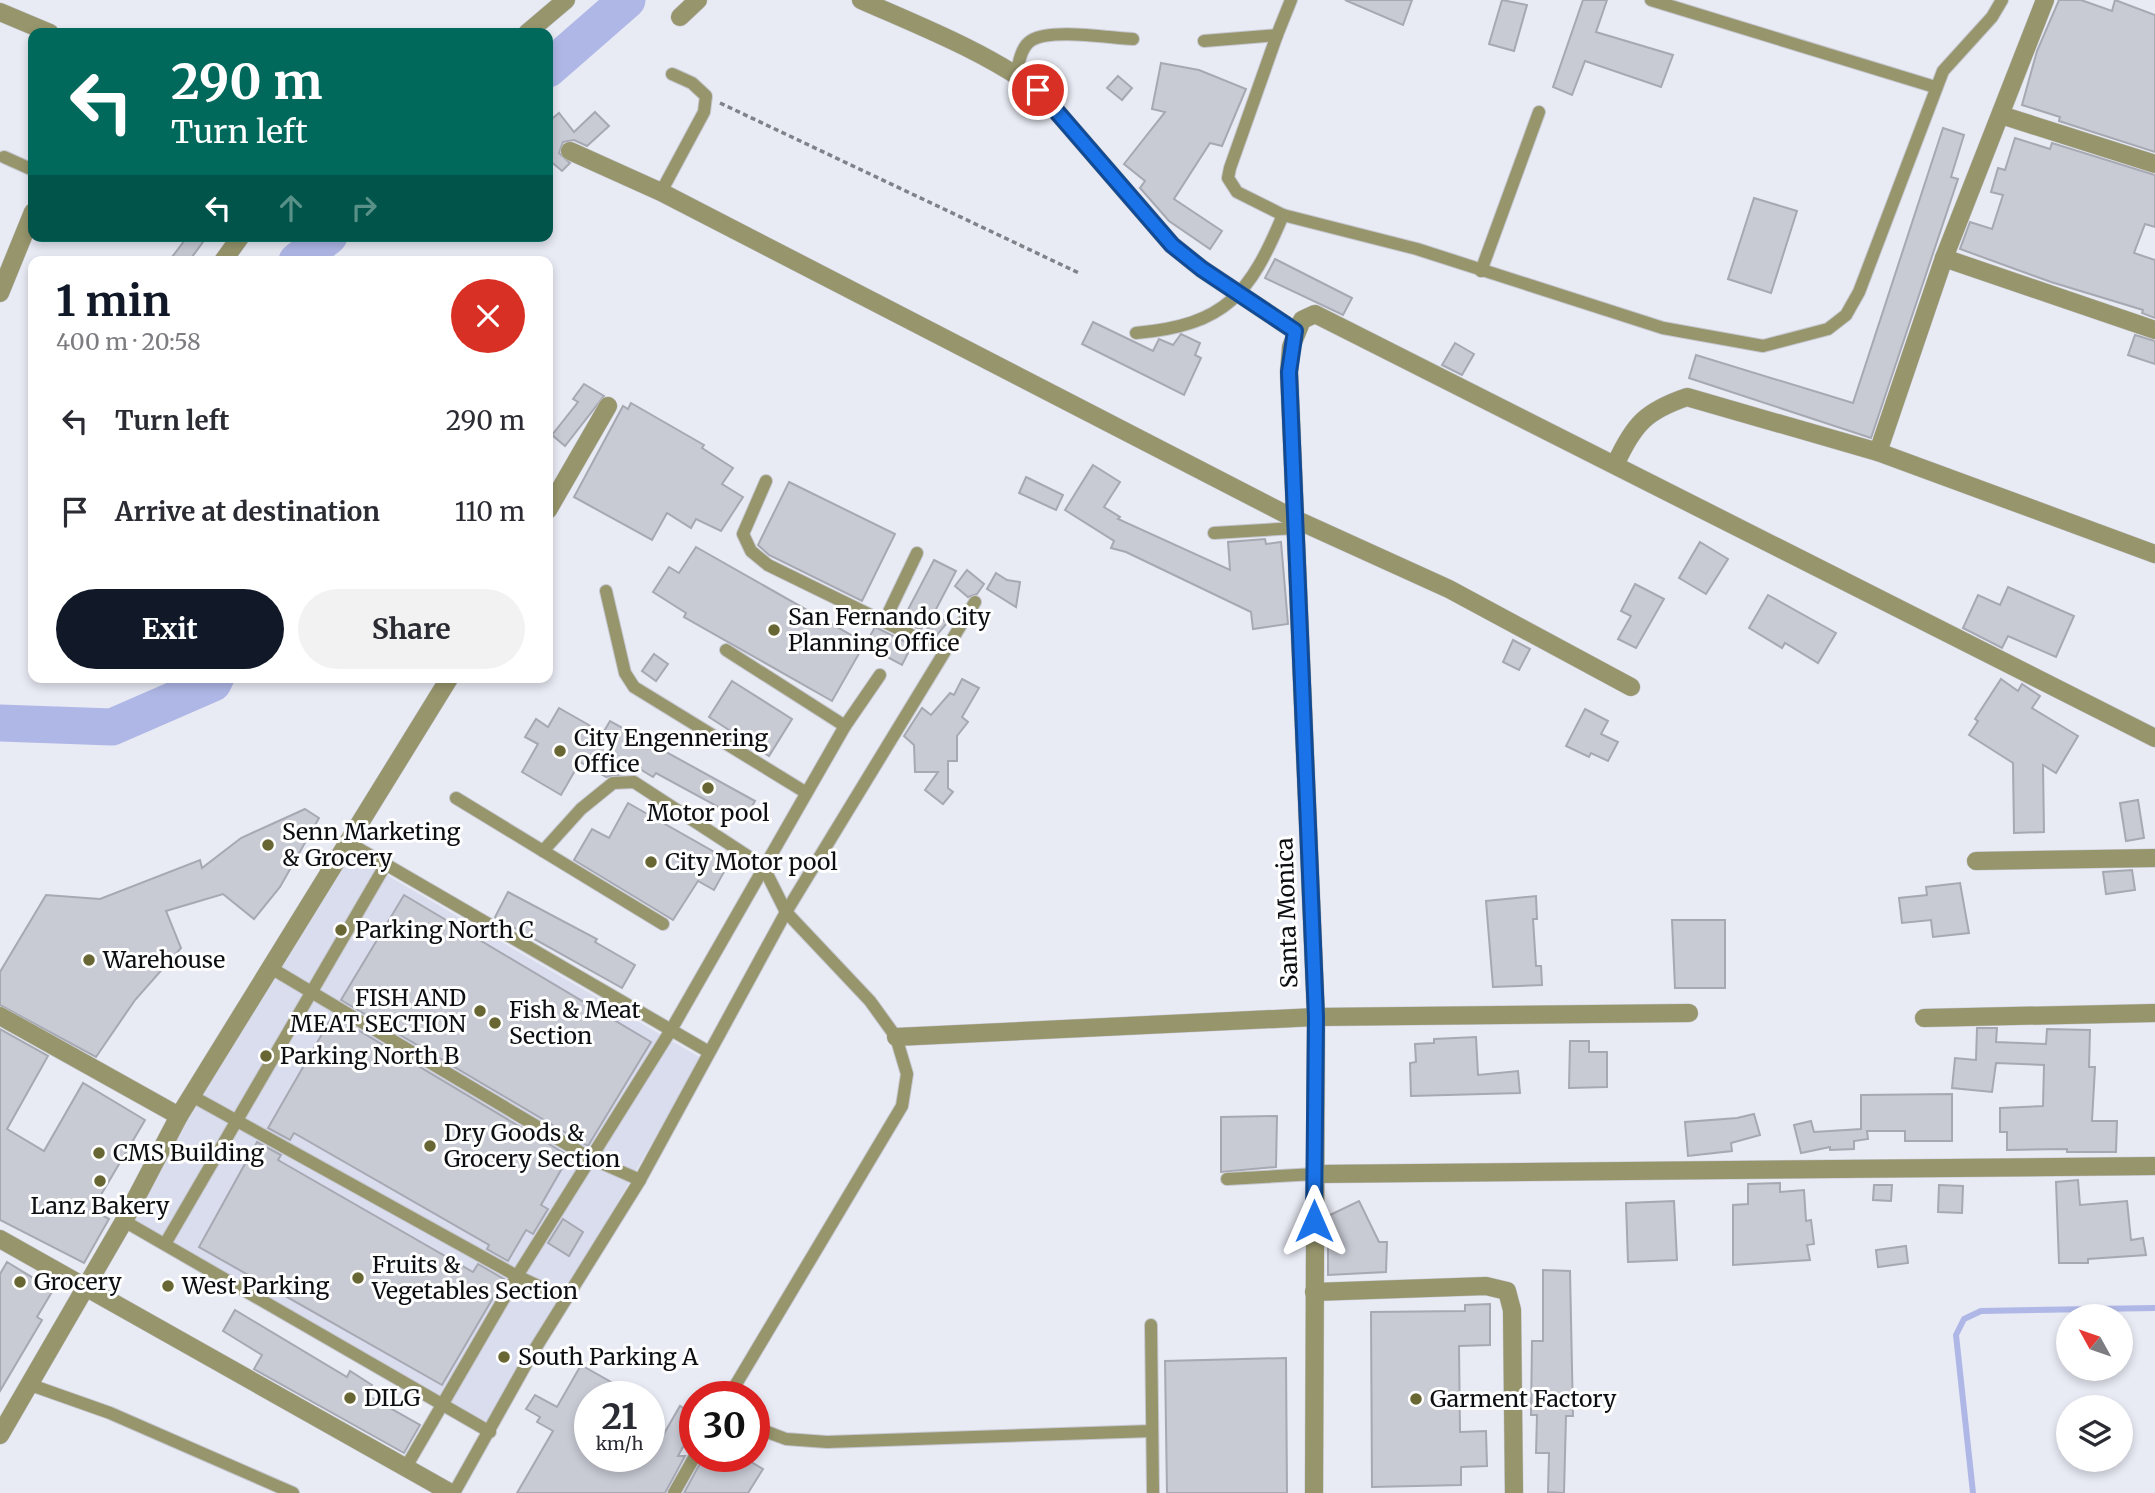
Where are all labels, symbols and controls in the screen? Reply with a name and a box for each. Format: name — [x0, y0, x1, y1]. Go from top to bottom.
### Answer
text: 290 m — [171, 51, 323, 112]
icon: left — [56, 56, 147, 147]
pin — [1008, 60, 1068, 120]
icon: arrive — [1019, 71, 1057, 109]
text: Turn left — [171, 112, 308, 152]
icon: left — [199, 189, 237, 227]
icon: ahead — [272, 189, 310, 227]
icon: right — [345, 189, 383, 227]
text: 1 min — [56, 275, 170, 327]
button: close — [451, 279, 525, 353]
text: 400 m · 20:58 — [56, 327, 201, 356]
icon: left — [56, 402, 94, 440]
text: Turn left — [115, 404, 229, 437]
text: 290 m — [446, 404, 525, 437]
icon: arrive — [56, 493, 94, 531]
text: Arrive at destination — [115, 495, 380, 528]
text: 110 m — [455, 495, 525, 528]
button: Exit — [56, 589, 284, 669]
button: Share — [298, 589, 525, 669]
place label: San Fernando City Planning Office — [788, 602, 991, 657]
marker: San Fernando City Planning Office — [766, 622, 782, 638]
place label: City Engennering Office — [574, 723, 768, 778]
marker: City Engennering Office — [552, 743, 568, 759]
marker: Motor pool — [700, 780, 716, 796]
place label: Motor pool — [647, 798, 769, 827]
place label: Senn Marketing & Grocery — [282, 817, 460, 872]
marker: Senn Marketing & Grocery — [260, 837, 276, 853]
street label: Santa Monica — [1269, 837, 1304, 989]
place label: City Motor pool — [665, 847, 838, 876]
marker: City Motor pool — [643, 854, 659, 870]
place label: Parking North C — [355, 915, 534, 944]
marker: Parking North C — [333, 922, 349, 938]
place label: Warehouse — [102, 945, 225, 974]
marker: Warehouse — [81, 952, 97, 968]
place label: FISH AND MEAT SECTION — [290, 983, 466, 1038]
place label: Fish & Meat Section — [509, 995, 640, 1050]
marker: FISH AND MEAT SECTION — [472, 1003, 488, 1019]
marker: Fish & Meat Section — [487, 1015, 503, 1031]
place label: Parking North B — [280, 1041, 459, 1070]
marker: Parking North B — [258, 1048, 274, 1064]
place label: Dry Goods & Grocery Section — [444, 1118, 620, 1173]
place label: CMS Building — [113, 1138, 264, 1167]
marker: Dry Goods & Grocery Section — [422, 1138, 438, 1154]
marker: CMS Building — [91, 1145, 107, 1161]
marker: Lanz Bakery — [92, 1173, 108, 1189]
position arrow — [1277, 1184, 1351, 1258]
place label: Lanz Bakery — [31, 1191, 170, 1220]
place label: Fruits & Vegetables Section — [371, 1250, 578, 1305]
place label: Grocery — [34, 1267, 122, 1296]
marker: Fruits & Vegetables Section — [350, 1270, 366, 1286]
place label: West Parking — [181, 1271, 329, 1300]
marker: Grocery — [12, 1274, 28, 1290]
marker: West Parking — [160, 1278, 176, 1294]
north arrow — [2056, 1304, 2133, 1381]
map controls — [2056, 1304, 2133, 1472]
place label: South Parking A — [518, 1342, 699, 1371]
marker: South Parking A — [496, 1349, 512, 1365]
speed limit sign: 30 — [679, 1381, 770, 1472]
place label: DILG — [364, 1383, 421, 1412]
place label: Garment Factory — [1430, 1384, 1617, 1413]
marker: DILG — [342, 1390, 358, 1406]
marker: Garment Factory — [1408, 1391, 1424, 1407]
text: 21 — [602, 1395, 637, 1439]
button: layers — [2056, 1395, 2133, 1472]
text: km/h — [596, 1432, 643, 1455]

